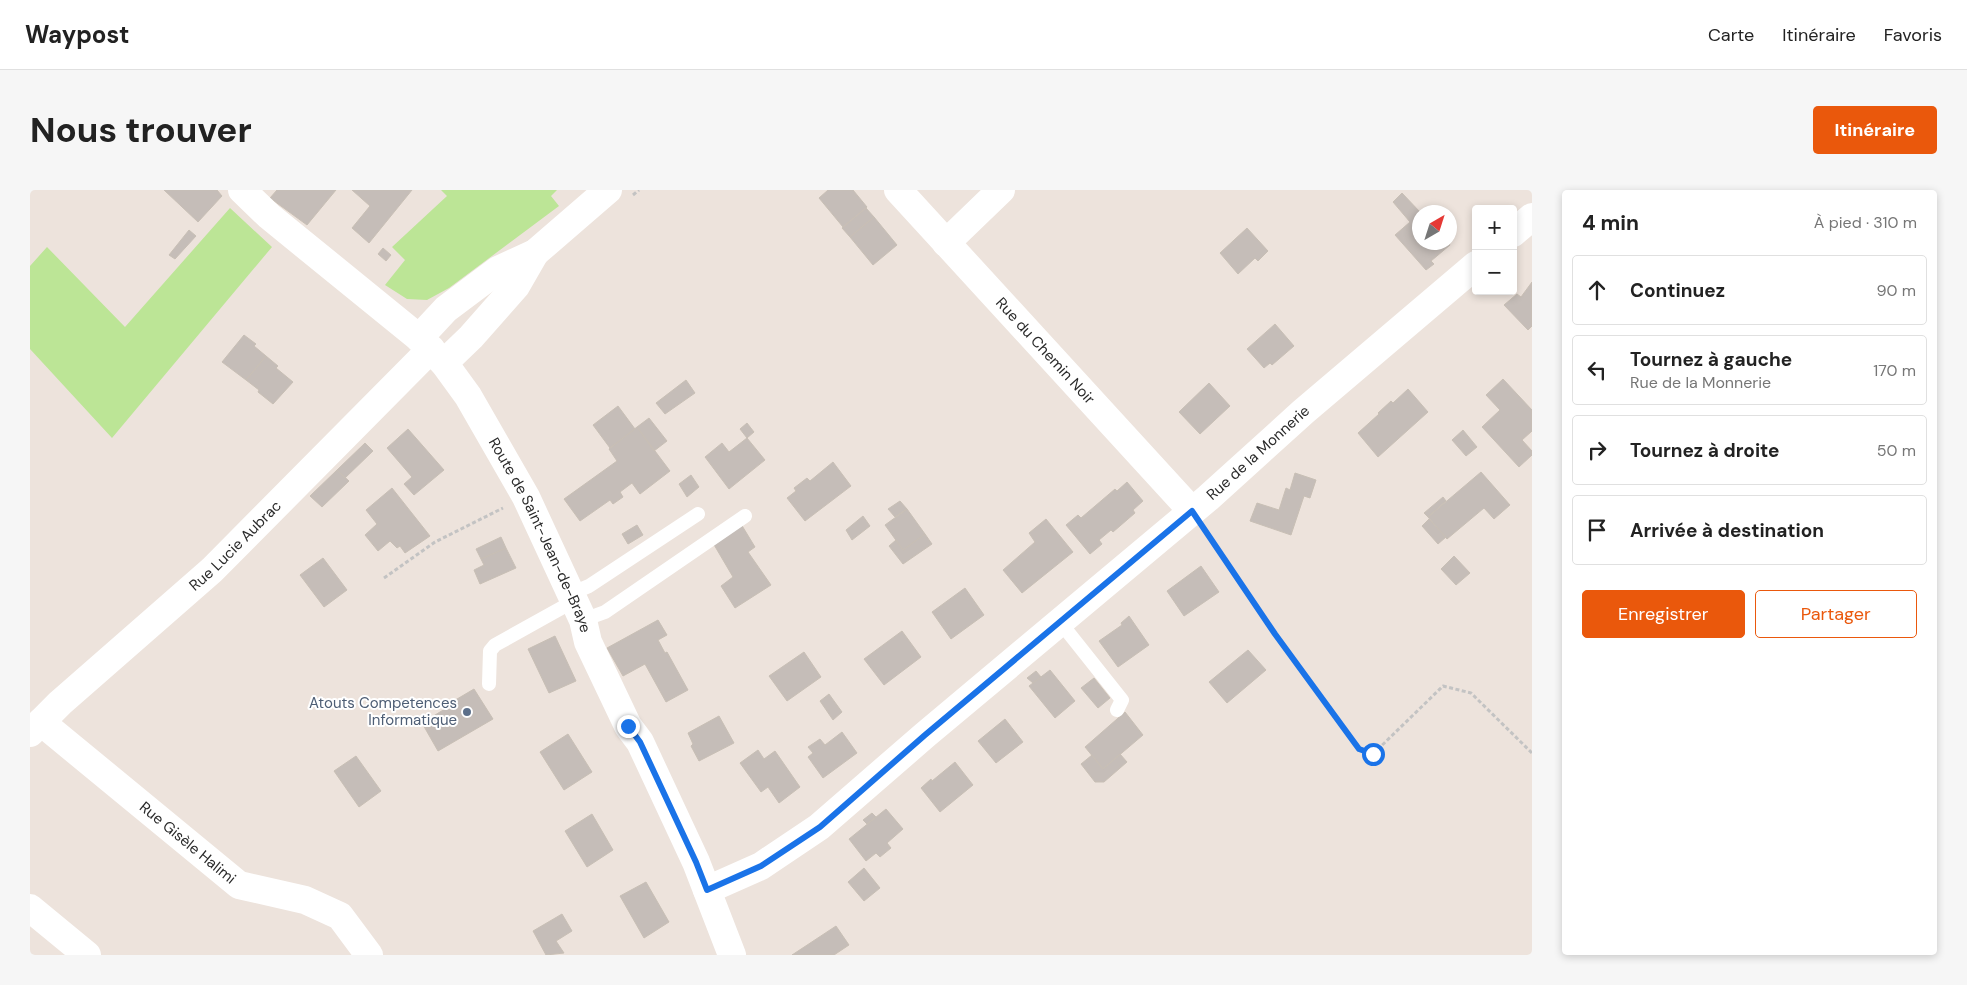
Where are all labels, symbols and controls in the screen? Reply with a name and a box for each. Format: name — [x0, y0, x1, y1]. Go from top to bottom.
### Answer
text: Waypost — [25, 19, 129, 50]
text: Carte — [1708, 23, 1754, 47]
text: Itinéraire — [1782, 23, 1856, 47]
text: Favoris — [1884, 23, 1942, 47]
button: Itinéraire — [1813, 106, 1937, 154]
text: Nous trouver — [30, 107, 252, 153]
north arrow — [1412, 205, 1457, 250]
map controls — [1472, 205, 1517, 295]
button: + — [1472, 205, 1517, 250]
text: 4 min — [1582, 209, 1639, 237]
text: À pied · 310 m — [1814, 212, 1917, 233]
button: − — [1472, 250, 1517, 295]
icon: ahead — [1583, 276, 1611, 304]
text: Continuez — [1630, 278, 1725, 303]
text: 90 m — [1876, 280, 1916, 301]
street label: Rue du Chemin Noir — [991, 293, 1100, 409]
text: Tournez à gauche — [1630, 347, 1792, 372]
icon: left — [1583, 356, 1611, 384]
text: 170 m — [1873, 360, 1916, 381]
text: Rue de la Monnerie — [1630, 372, 1771, 393]
street label: Rue de la Monnerie — [1202, 401, 1314, 505]
street label: Route de Saint-Jean-de-Braye — [484, 434, 596, 634]
icon: right — [1583, 436, 1611, 464]
text: Tournez à droite — [1630, 438, 1780, 463]
text: 50 m — [1877, 440, 1916, 461]
street label: Rue Lucie Aubrac — [185, 496, 285, 595]
icon: arrive — [1583, 516, 1611, 544]
text: Arrivée à destination — [1630, 518, 1824, 543]
button: Enregistrer — [1582, 590, 1745, 638]
button: Partager — [1755, 590, 1917, 638]
place label: Atouts Competences Informatique — [309, 693, 457, 730]
marker: Atouts Competences Informatique — [461, 706, 473, 718]
route end — [617, 715, 640, 738]
route start — [1362, 743, 1385, 766]
street label: Rue Gisèle Halimi — [135, 797, 240, 888]

